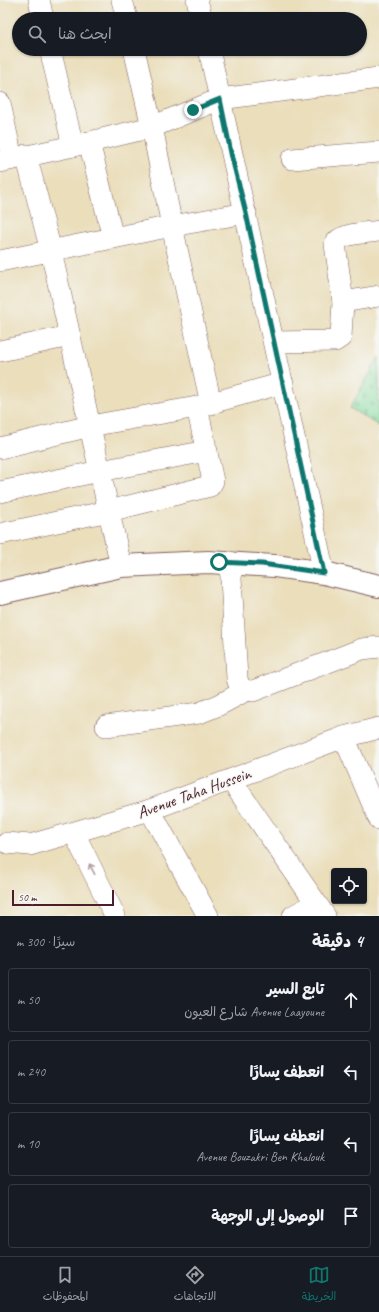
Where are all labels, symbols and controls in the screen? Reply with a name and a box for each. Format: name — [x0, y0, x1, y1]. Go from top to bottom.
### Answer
search box — [12, 12, 367, 56]
icon: search — [26, 23, 48, 45]
text: ابحث هنا — [58, 25, 112, 44]
route end — [184, 101, 202, 119]
route start — [210, 553, 228, 571]
street label: Avenue Taha Hussein — [134, 762, 255, 823]
one-way arrow — [87, 863, 95, 875]
map controls — [331, 868, 367, 904]
button: locate — [331, 868, 367, 904]
scale bar — [12, 888, 114, 907]
text: 50 m — [18, 890, 37, 904]
text: 4 دقيقة — [312, 931, 363, 952]
text: سيرًا · 300 m — [16, 934, 75, 950]
text: تابع السير — [267, 980, 324, 999]
icon: ahead — [340, 989, 362, 1011]
text: 50 m — [17, 992, 39, 1008]
text: Avenue Laayoune شارع العيون — [184, 1004, 324, 1020]
icon: left — [340, 1061, 362, 1083]
text: انعطف يسارًا — [249, 1063, 324, 1082]
text: 240 m — [17, 1064, 45, 1080]
text: انعطف يسارًا — [249, 1127, 324, 1146]
icon: left — [340, 1133, 362, 1155]
text: 10 m — [17, 1136, 39, 1152]
text: Avenue Bouzakri Ben Khalouk — [196, 1149, 324, 1165]
icon: arrive — [340, 1205, 362, 1227]
text: الوصول إلى الوجهة — [211, 1207, 324, 1226]
tab: المحفوظات — [43, 1264, 88, 1306]
tab: الاتجاهات — [174, 1264, 216, 1306]
tab: الخريطة — [302, 1264, 336, 1306]

